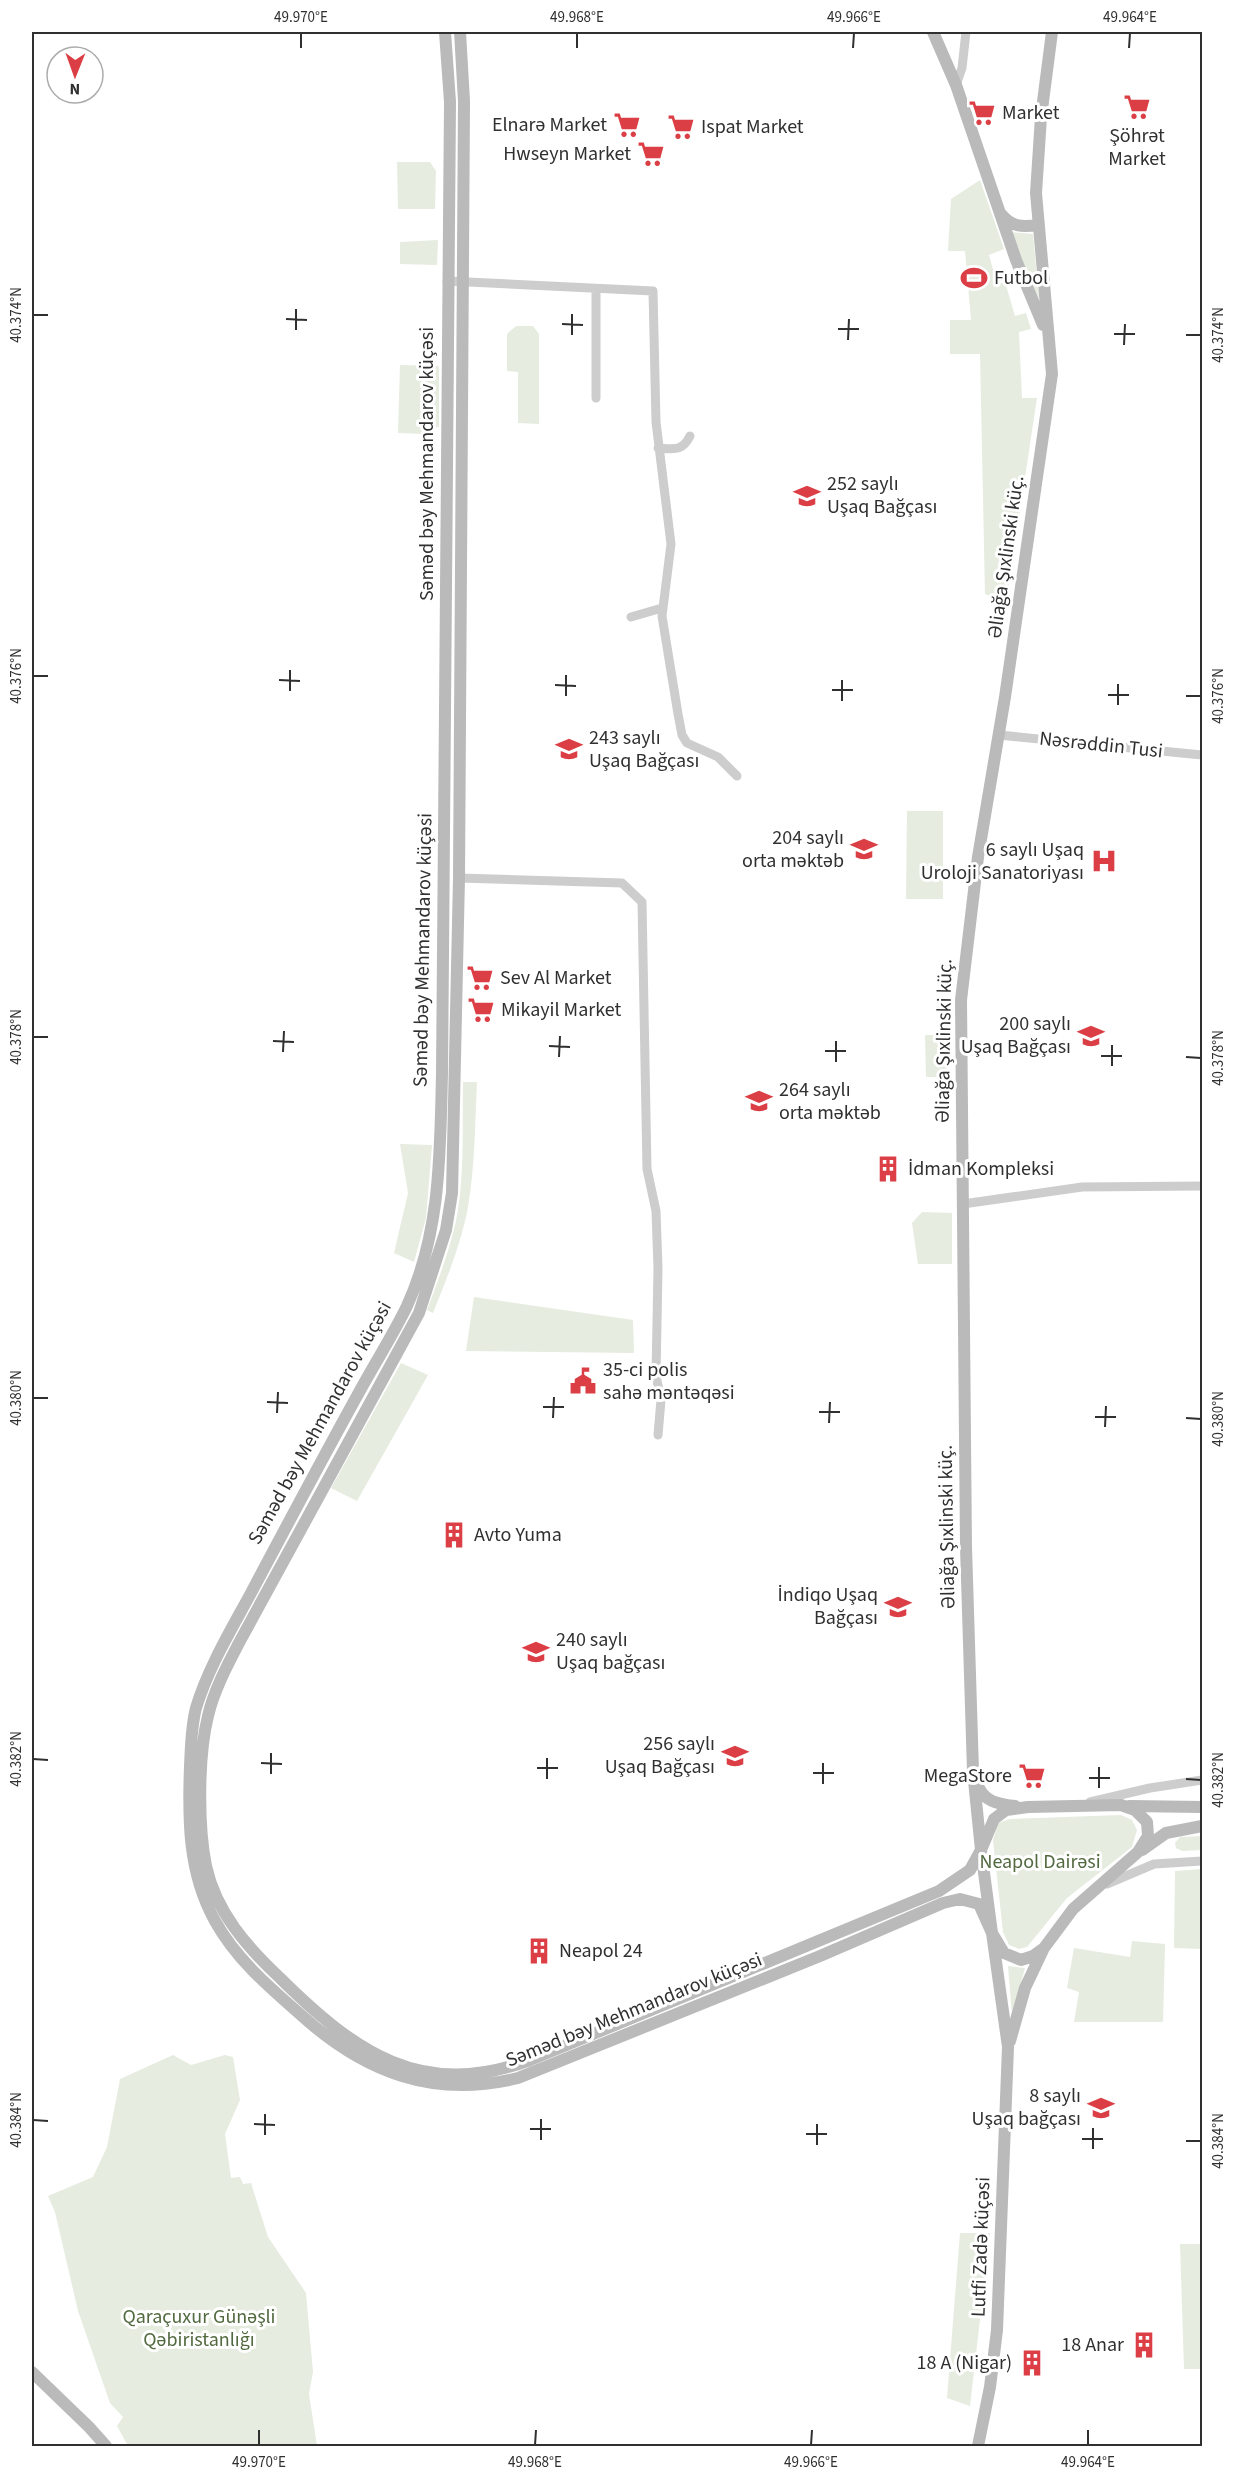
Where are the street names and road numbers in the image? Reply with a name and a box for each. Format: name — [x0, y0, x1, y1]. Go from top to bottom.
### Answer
street label: Səməd bəy Mehmandarov küçəsi — [413, 327, 441, 601]
street label: Əliağa Şıxlinski küç. — [981, 474, 1031, 640]
street label: Nəsrəddin Tusi — [1038, 725, 1164, 765]
street label: Səməd bəy Mehmandarov küçəsi — [407, 813, 439, 1087]
street label: Əliağa Şıxlinski küç. — [929, 959, 959, 1123]
street label: Səməd bəy Mehmandarov küçəsi — [241, 1296, 399, 1550]
street label: Əliağa Şıxlinski küç. — [932, 1445, 962, 1609]
street label: Səməd bəy Mehmandarov küçəsi — [502, 1946, 766, 2074]
street label: Lutfi Zadə küçəsi — [965, 2176, 997, 2318]

